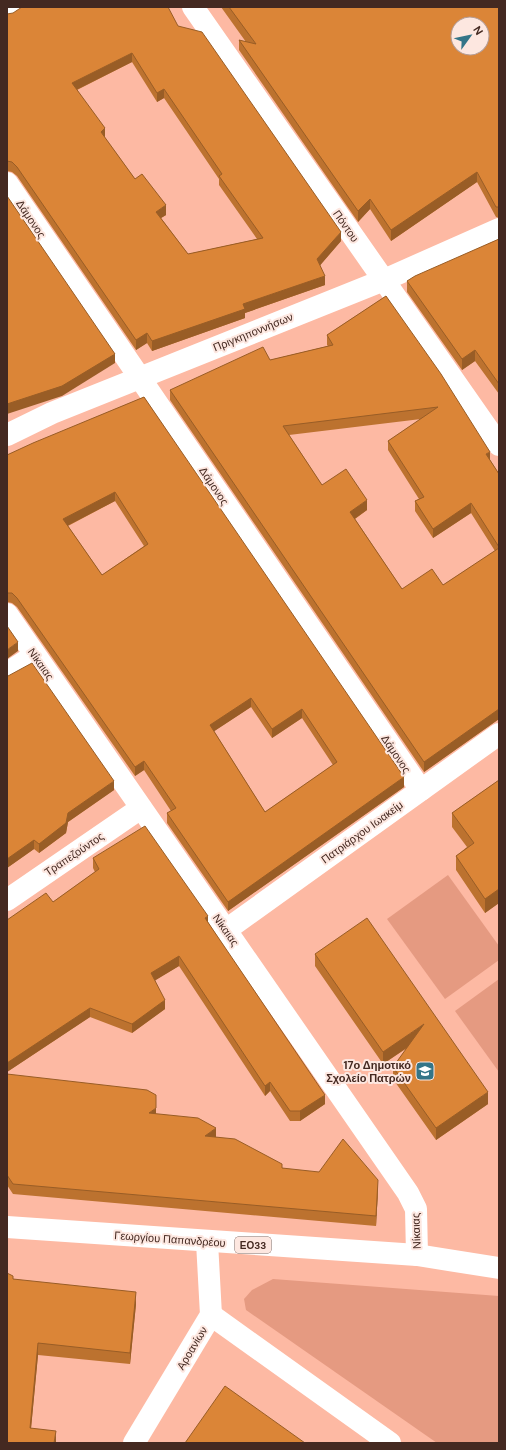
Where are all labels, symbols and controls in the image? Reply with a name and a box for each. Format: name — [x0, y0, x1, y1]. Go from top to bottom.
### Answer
north arrow — [450, 16, 490, 56]
text: N — [470, 23, 486, 38]
street label: Δάμονος — [13, 197, 49, 241]
street label: Πόντου — [330, 207, 362, 245]
street label: Πριγκηποννήσων — [211, 309, 295, 354]
street label: Δάμονος — [196, 464, 232, 508]
street label: Νίκαιας — [25, 645, 57, 683]
street label: Δάμονος — [378, 732, 414, 776]
street label: Πατριάρχου Ιωακείμ — [318, 798, 406, 866]
street label: Τραπεζούντος — [42, 829, 106, 879]
street label: Νίκαιας — [210, 911, 242, 949]
place label: 17ο Δημοτικό Σχολείο Πατρών — [326, 1058, 411, 1085]
school or university icon: 17ο Δημοτικό Σχολείο Πατρών — [414, 1060, 436, 1082]
street label: Νίκαιας — [408, 1213, 424, 1249]
street label: Γεωργίου Παπανδρέου — [114, 1228, 226, 1250]
road number: ΕΟ33 — [235, 1237, 271, 1253]
street label: Αροανίων — [174, 1323, 211, 1372]

